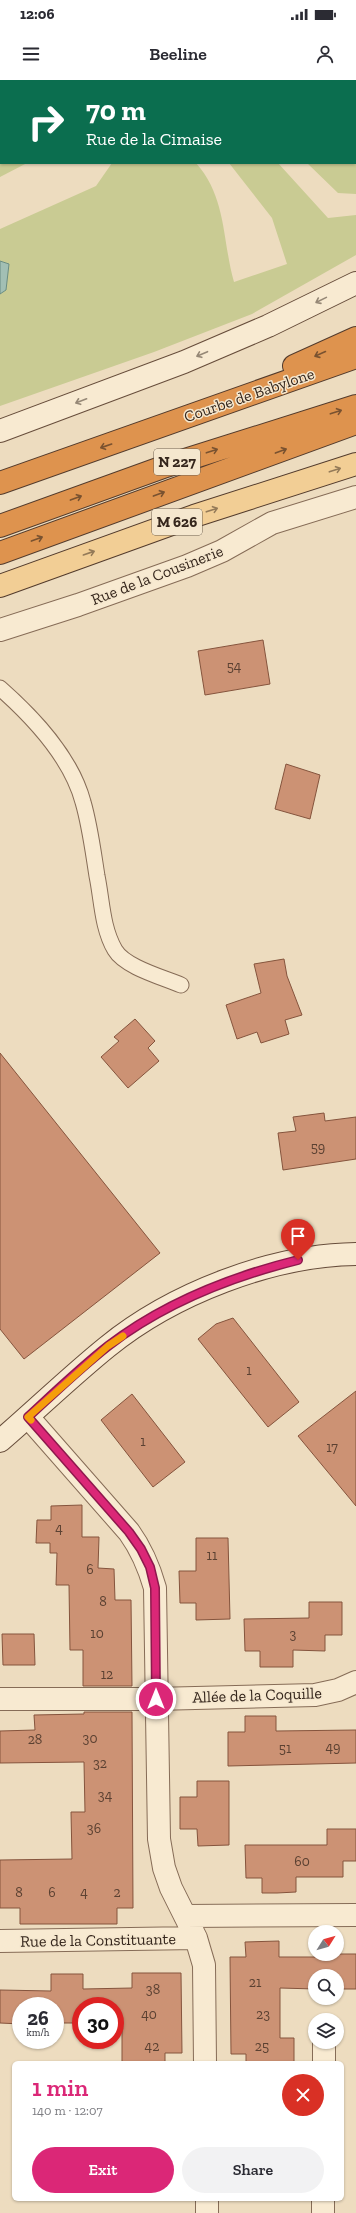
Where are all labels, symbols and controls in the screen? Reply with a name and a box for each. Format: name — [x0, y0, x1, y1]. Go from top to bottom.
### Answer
text: 12:06 — [20, 5, 55, 23]
icon: menu — [20, 43, 42, 65]
text: Beeline — [149, 43, 207, 65]
icon: person — [314, 43, 336, 65]
text: 70 m — [86, 94, 146, 127]
icon: right — [20, 96, 72, 148]
text: Rue de la Cimaise — [86, 128, 222, 150]
one-way arrow — [315, 297, 327, 304]
one-way arrow — [197, 350, 209, 358]
one-way arrow — [315, 351, 327, 358]
street label: Courbe de Babylone — [181, 364, 317, 426]
one-way arrow — [76, 398, 88, 406]
one-way arrow — [329, 408, 342, 415]
one-way arrow — [100, 443, 113, 450]
one-way arrow — [274, 446, 286, 454]
one-way arrow — [206, 447, 219, 454]
road number: N 227 — [154, 449, 200, 475]
one-way arrow — [329, 466, 341, 474]
one-way arrow — [152, 490, 164, 498]
one-way arrow — [70, 494, 82, 502]
one-way arrow — [205, 506, 217, 514]
road number: M 626 — [152, 509, 202, 535]
one-way arrow — [30, 535, 42, 543]
street label: Rue de la Cousinerie — [88, 541, 226, 609]
one-way arrow — [82, 549, 95, 556]
house number: 54 — [227, 658, 242, 675]
house number: 59 — [311, 1139, 325, 1156]
pin — [281, 1219, 315, 1260]
icon: arrive — [287, 1225, 309, 1247]
house number: 1 — [246, 1362, 252, 1379]
house number: 1 — [140, 1433, 146, 1450]
house number: 17 — [326, 1439, 338, 1456]
house number: 4 — [55, 1520, 63, 1537]
house number: 11 — [207, 1547, 218, 1564]
house number: 6 — [86, 1561, 94, 1578]
house number: 8 — [99, 1593, 107, 1610]
house number: 10 — [90, 1625, 104, 1642]
house number: 3 — [290, 1626, 297, 1643]
house number: 12 — [101, 1666, 113, 1683]
position arrow — [135, 1678, 177, 1720]
street label: Allée de la Coquille — [192, 1683, 322, 1707]
house number: 30 — [83, 1730, 97, 1747]
house number: 28 — [28, 1731, 42, 1748]
house number: 49 — [326, 1739, 340, 1756]
house number: 51 — [279, 1740, 292, 1757]
house number: 32 — [93, 1755, 107, 1772]
house number: 34 — [98, 1787, 113, 1804]
house number: 36 — [87, 1820, 101, 1837]
house number: 60 — [294, 1853, 310, 1870]
house number: 8 — [15, 1884, 23, 1901]
house number: 6 — [48, 1884, 56, 1901]
house number: 4 — [80, 1884, 88, 1901]
house number: 2 — [113, 1884, 121, 1901]
north arrow — [308, 1925, 344, 1961]
map controls — [308, 1925, 344, 2049]
street label: Rue de la Constituante — [20, 1929, 176, 1951]
button: search — [308, 1969, 344, 2005]
house number: 21 — [249, 1974, 262, 1991]
house number: 38 — [146, 1981, 160, 1998]
speed limit sign: 30 — [72, 1997, 124, 2049]
text: 26 — [27, 2006, 49, 2030]
house number: 40 — [141, 2006, 157, 2023]
house number: 23 — [256, 2006, 270, 2023]
button: layers — [308, 2013, 344, 2049]
text: km/h — [27, 2027, 49, 2039]
house number: 42 — [145, 2038, 159, 2055]
house number: 25 — [255, 2038, 269, 2055]
text: 1 min — [32, 2073, 88, 2102]
button: close — [282, 2074, 324, 2116]
text: 140 m · 12:07 — [32, 2103, 103, 2118]
button: Exit — [32, 2147, 174, 2193]
button: Share — [182, 2147, 324, 2193]

